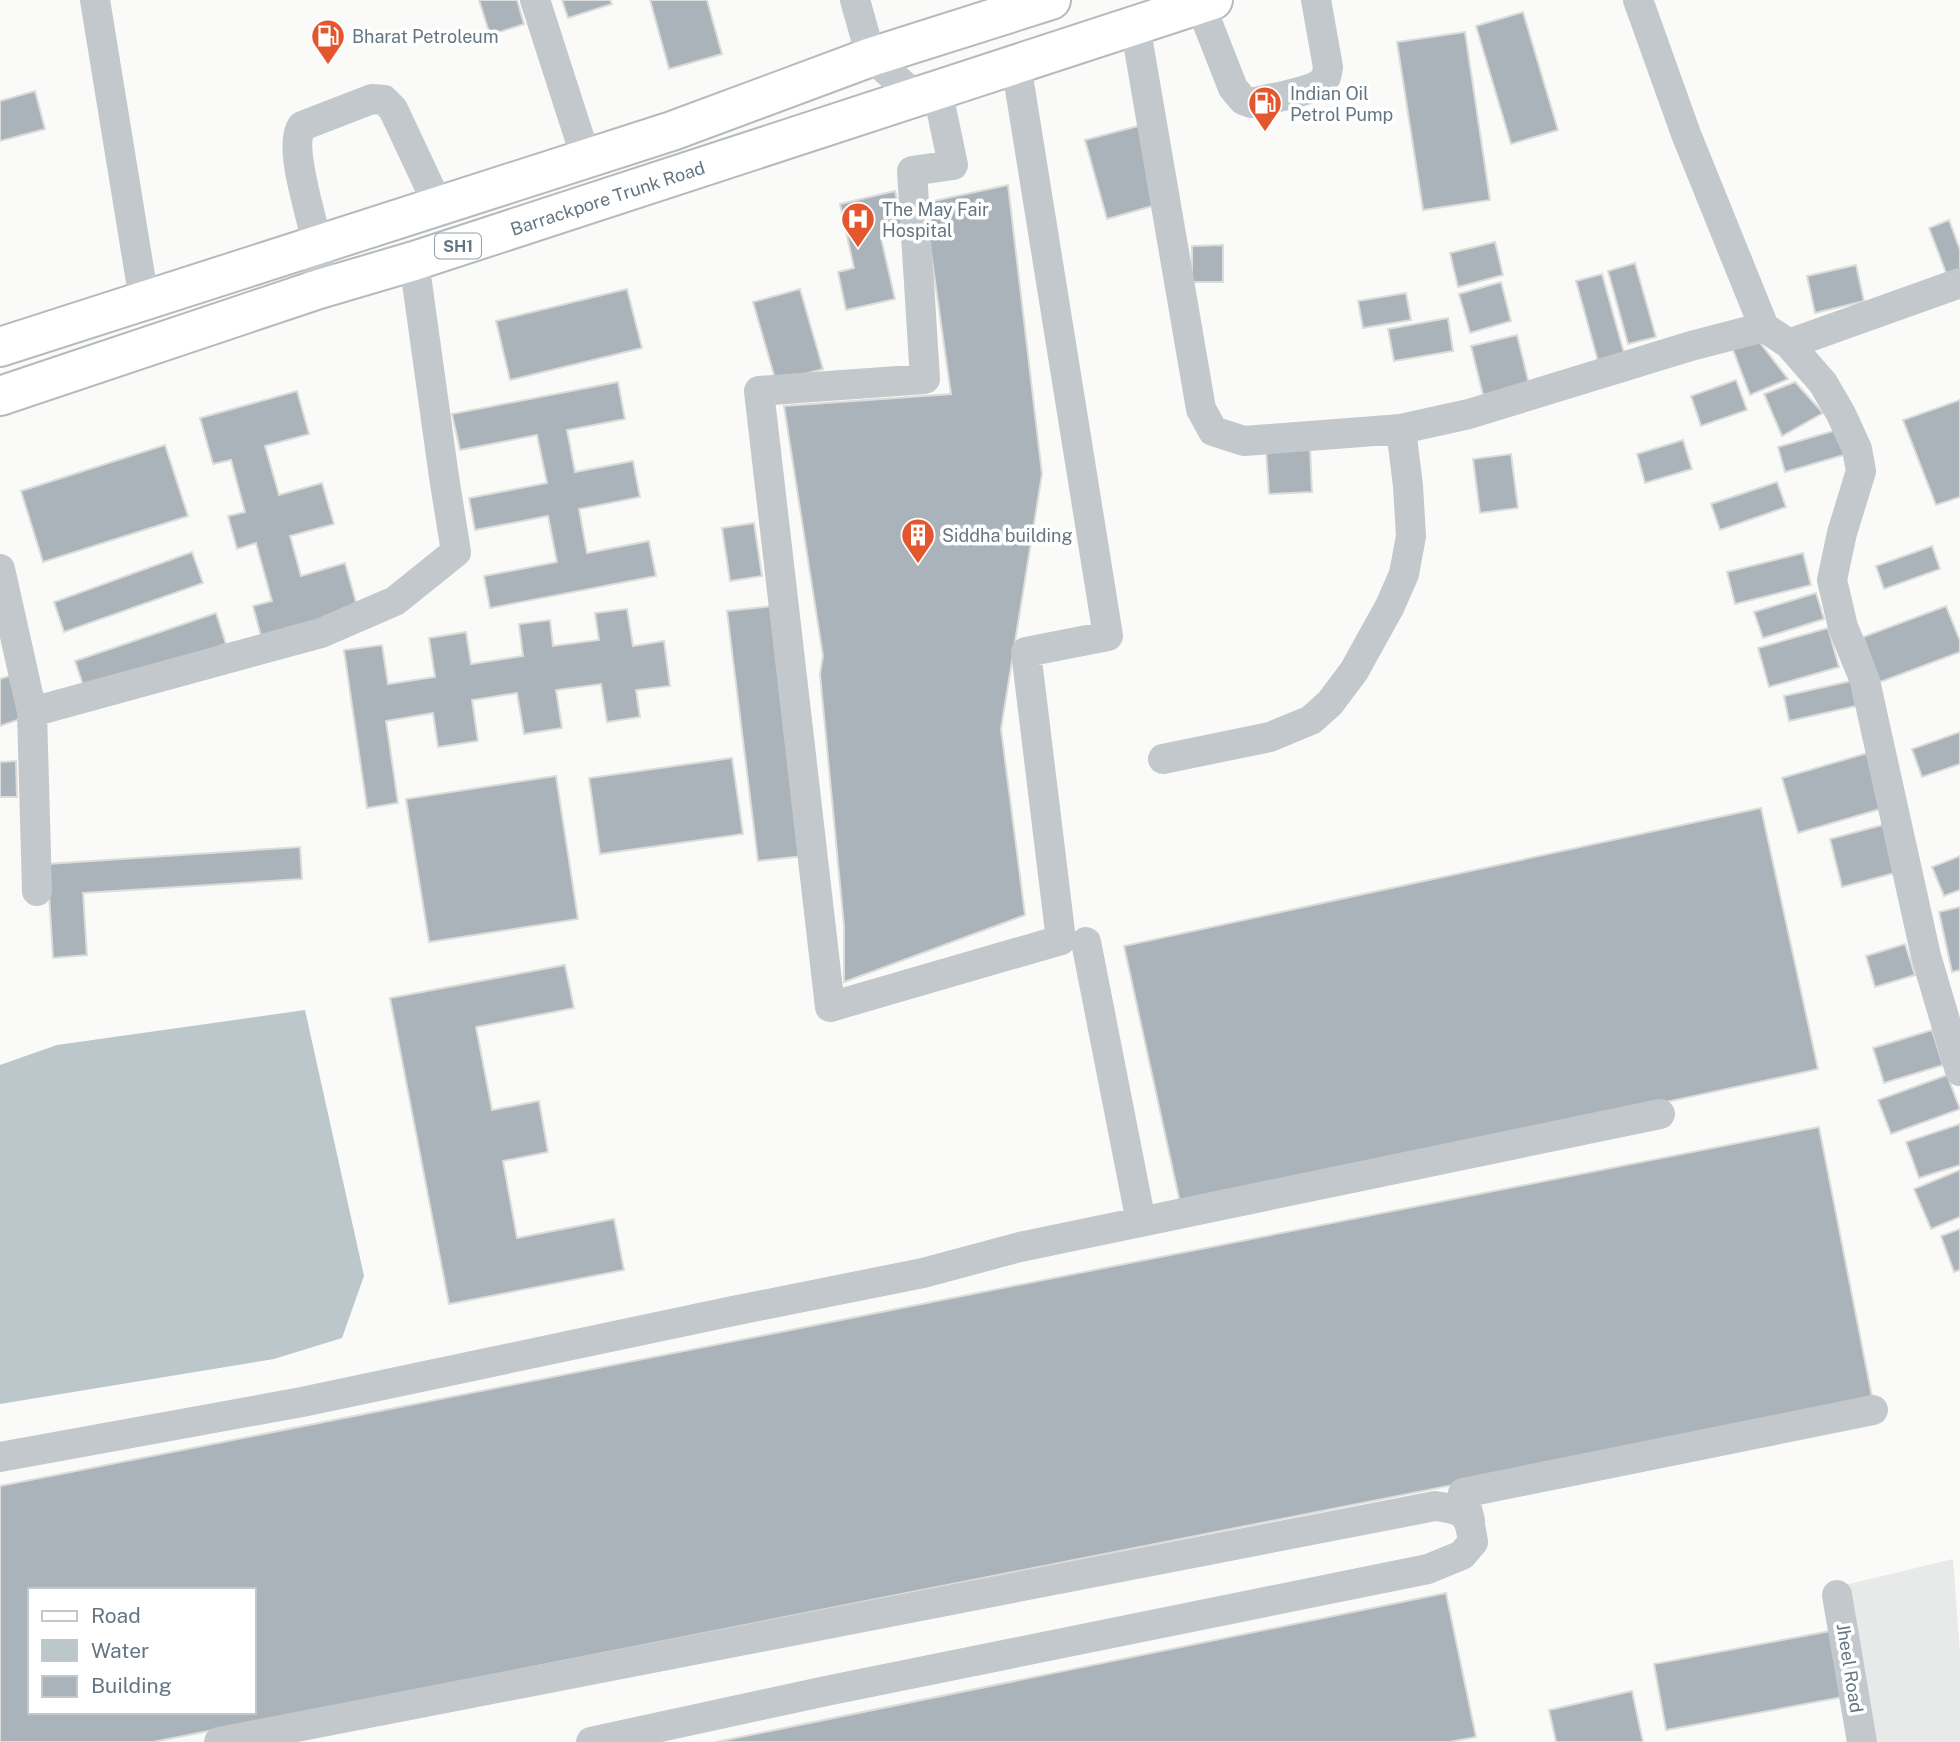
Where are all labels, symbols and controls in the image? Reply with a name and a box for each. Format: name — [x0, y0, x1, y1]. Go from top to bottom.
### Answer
fuel station icon: Bharat Petroleum — [309, 17, 347, 66]
place label: Bharat Petroleum — [352, 26, 498, 47]
place label: Indian Oil Petrol Pump — [1290, 83, 1393, 125]
fuel station icon: Indian Oil Petrol Pump — [1246, 84, 1284, 133]
street label: Barrackpore Trunk Road — [508, 156, 707, 239]
place label: The May Fair Hospital — [882, 199, 989, 241]
hospital icon: The May Fair Hospital — [839, 200, 877, 249]
road number: SH1 — [435, 234, 481, 258]
building icon: Siddha building — [899, 516, 937, 565]
place label: Siddha building — [942, 525, 1073, 546]
legend — [28, 1588, 256, 1714]
text: Road — [91, 1603, 141, 1628]
street label: Jheel Road — [1833, 1622, 1867, 1714]
text: Water — [91, 1638, 149, 1663]
text: Building — [91, 1673, 172, 1698]

